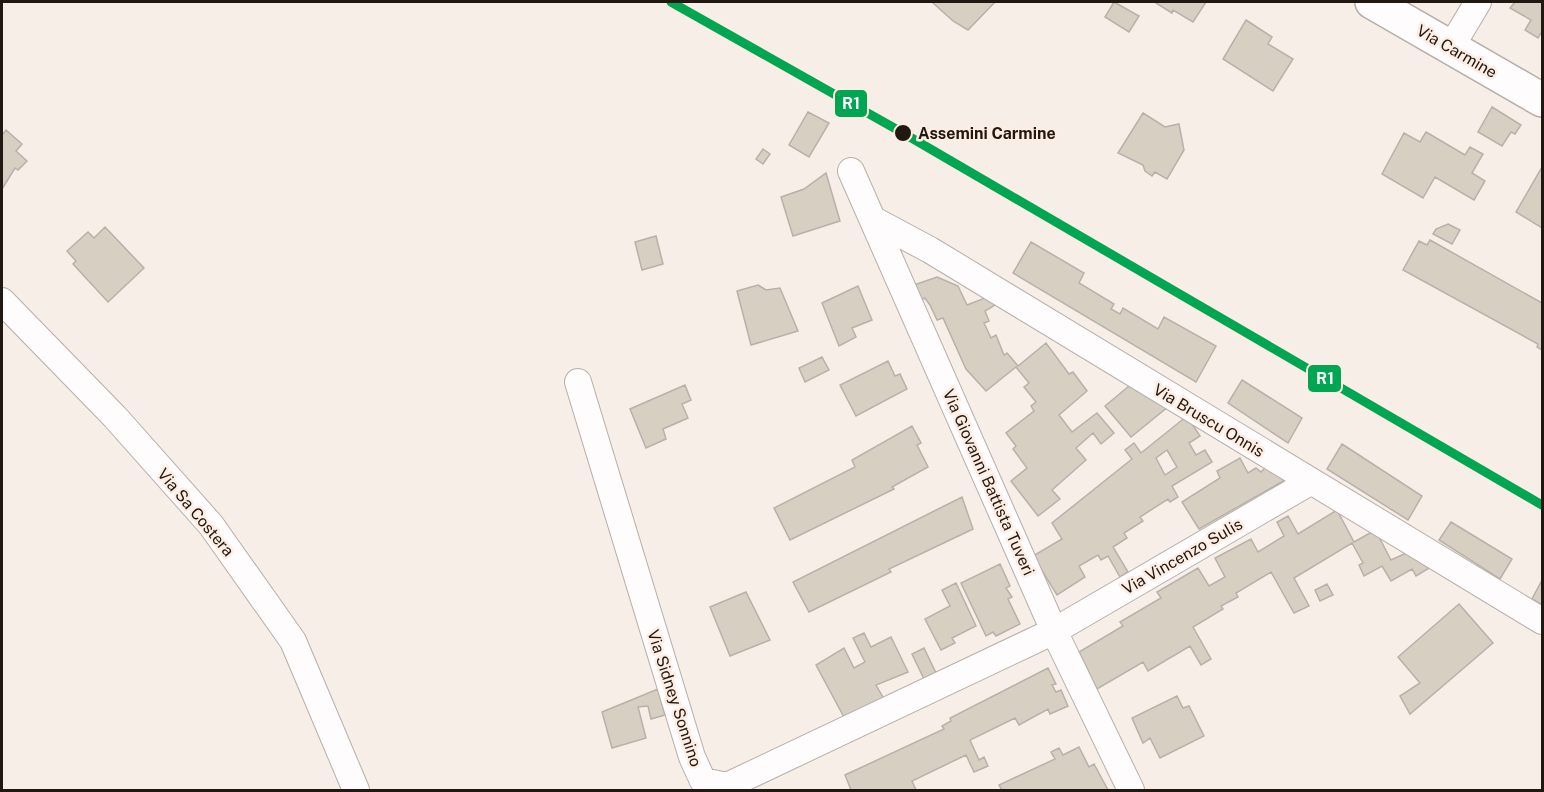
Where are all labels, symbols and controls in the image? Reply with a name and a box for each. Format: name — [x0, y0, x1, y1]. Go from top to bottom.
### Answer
street label: Via Carmine — [1413, 21, 1500, 82]
line badge: R1 — [834, 89, 868, 118]
text: R1 — [842, 94, 860, 113]
marker: Assemini Carmine — [893, 123, 913, 143]
place label: Assemini Carmine — [918, 124, 1056, 143]
line badge: R1 — [1307, 364, 1342, 393]
text: R1 — [1316, 369, 1334, 388]
street label: Via Bruscu Onnis — [1150, 380, 1268, 461]
street label: Via Giovanni Battista Tuveri — [939, 386, 1038, 578]
street label: Via Sa Costera — [153, 465, 238, 560]
street label: Via Vincenzo Sulis — [1119, 514, 1246, 599]
street label: Via Sidney Sonnino — [643, 627, 706, 769]

